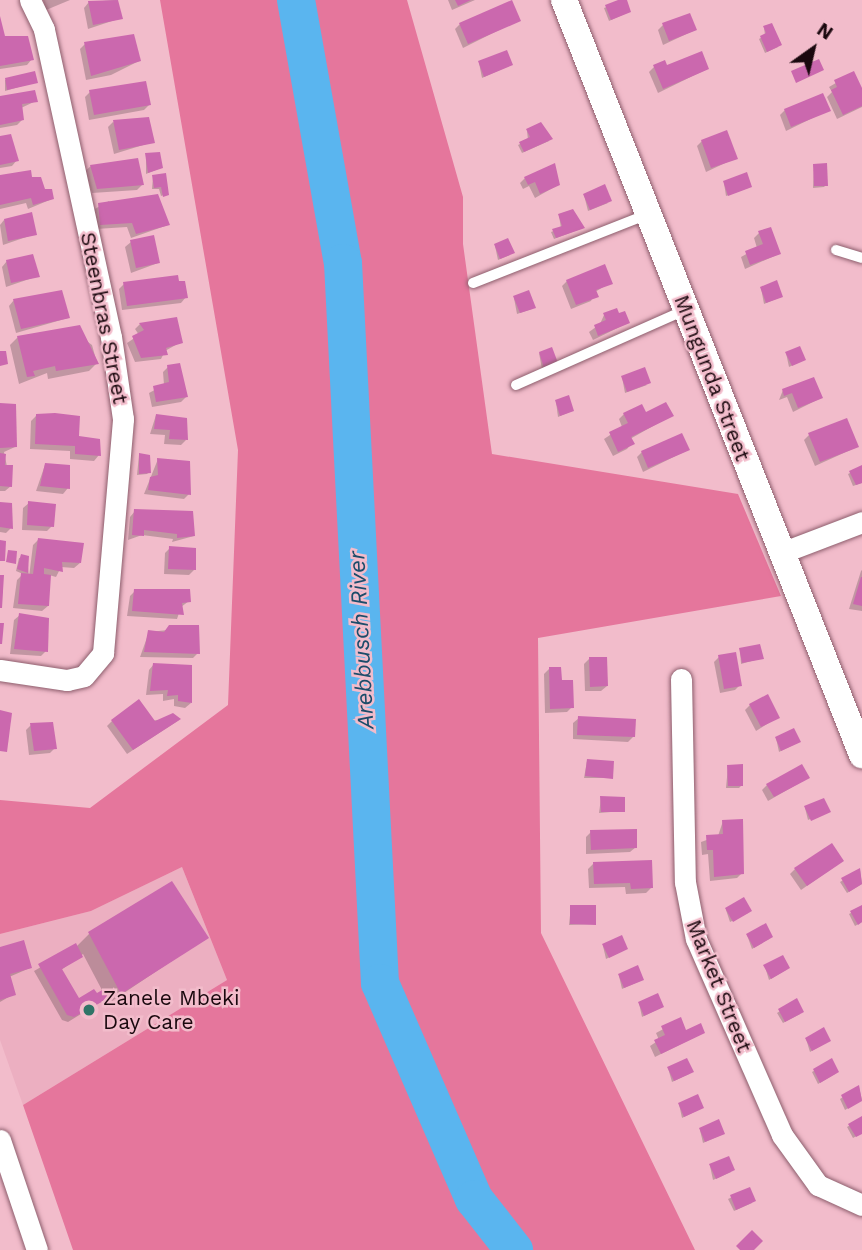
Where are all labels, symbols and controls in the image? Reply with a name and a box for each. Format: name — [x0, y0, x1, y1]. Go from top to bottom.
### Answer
north arrow — [778, 14, 848, 84]
text: N — [813, 18, 837, 45]
street label: Steenbras Street — [75, 230, 133, 406]
street label: Mungunda Street — [669, 291, 755, 465]
water label: Arebbusch River — [344, 550, 380, 730]
street label: Market Street — [681, 916, 757, 1056]
place label: Zanele Mbeki Day Care — [103, 985, 240, 1035]
marker: Zanele Mbeki Day Care — [81, 1002, 97, 1018]

